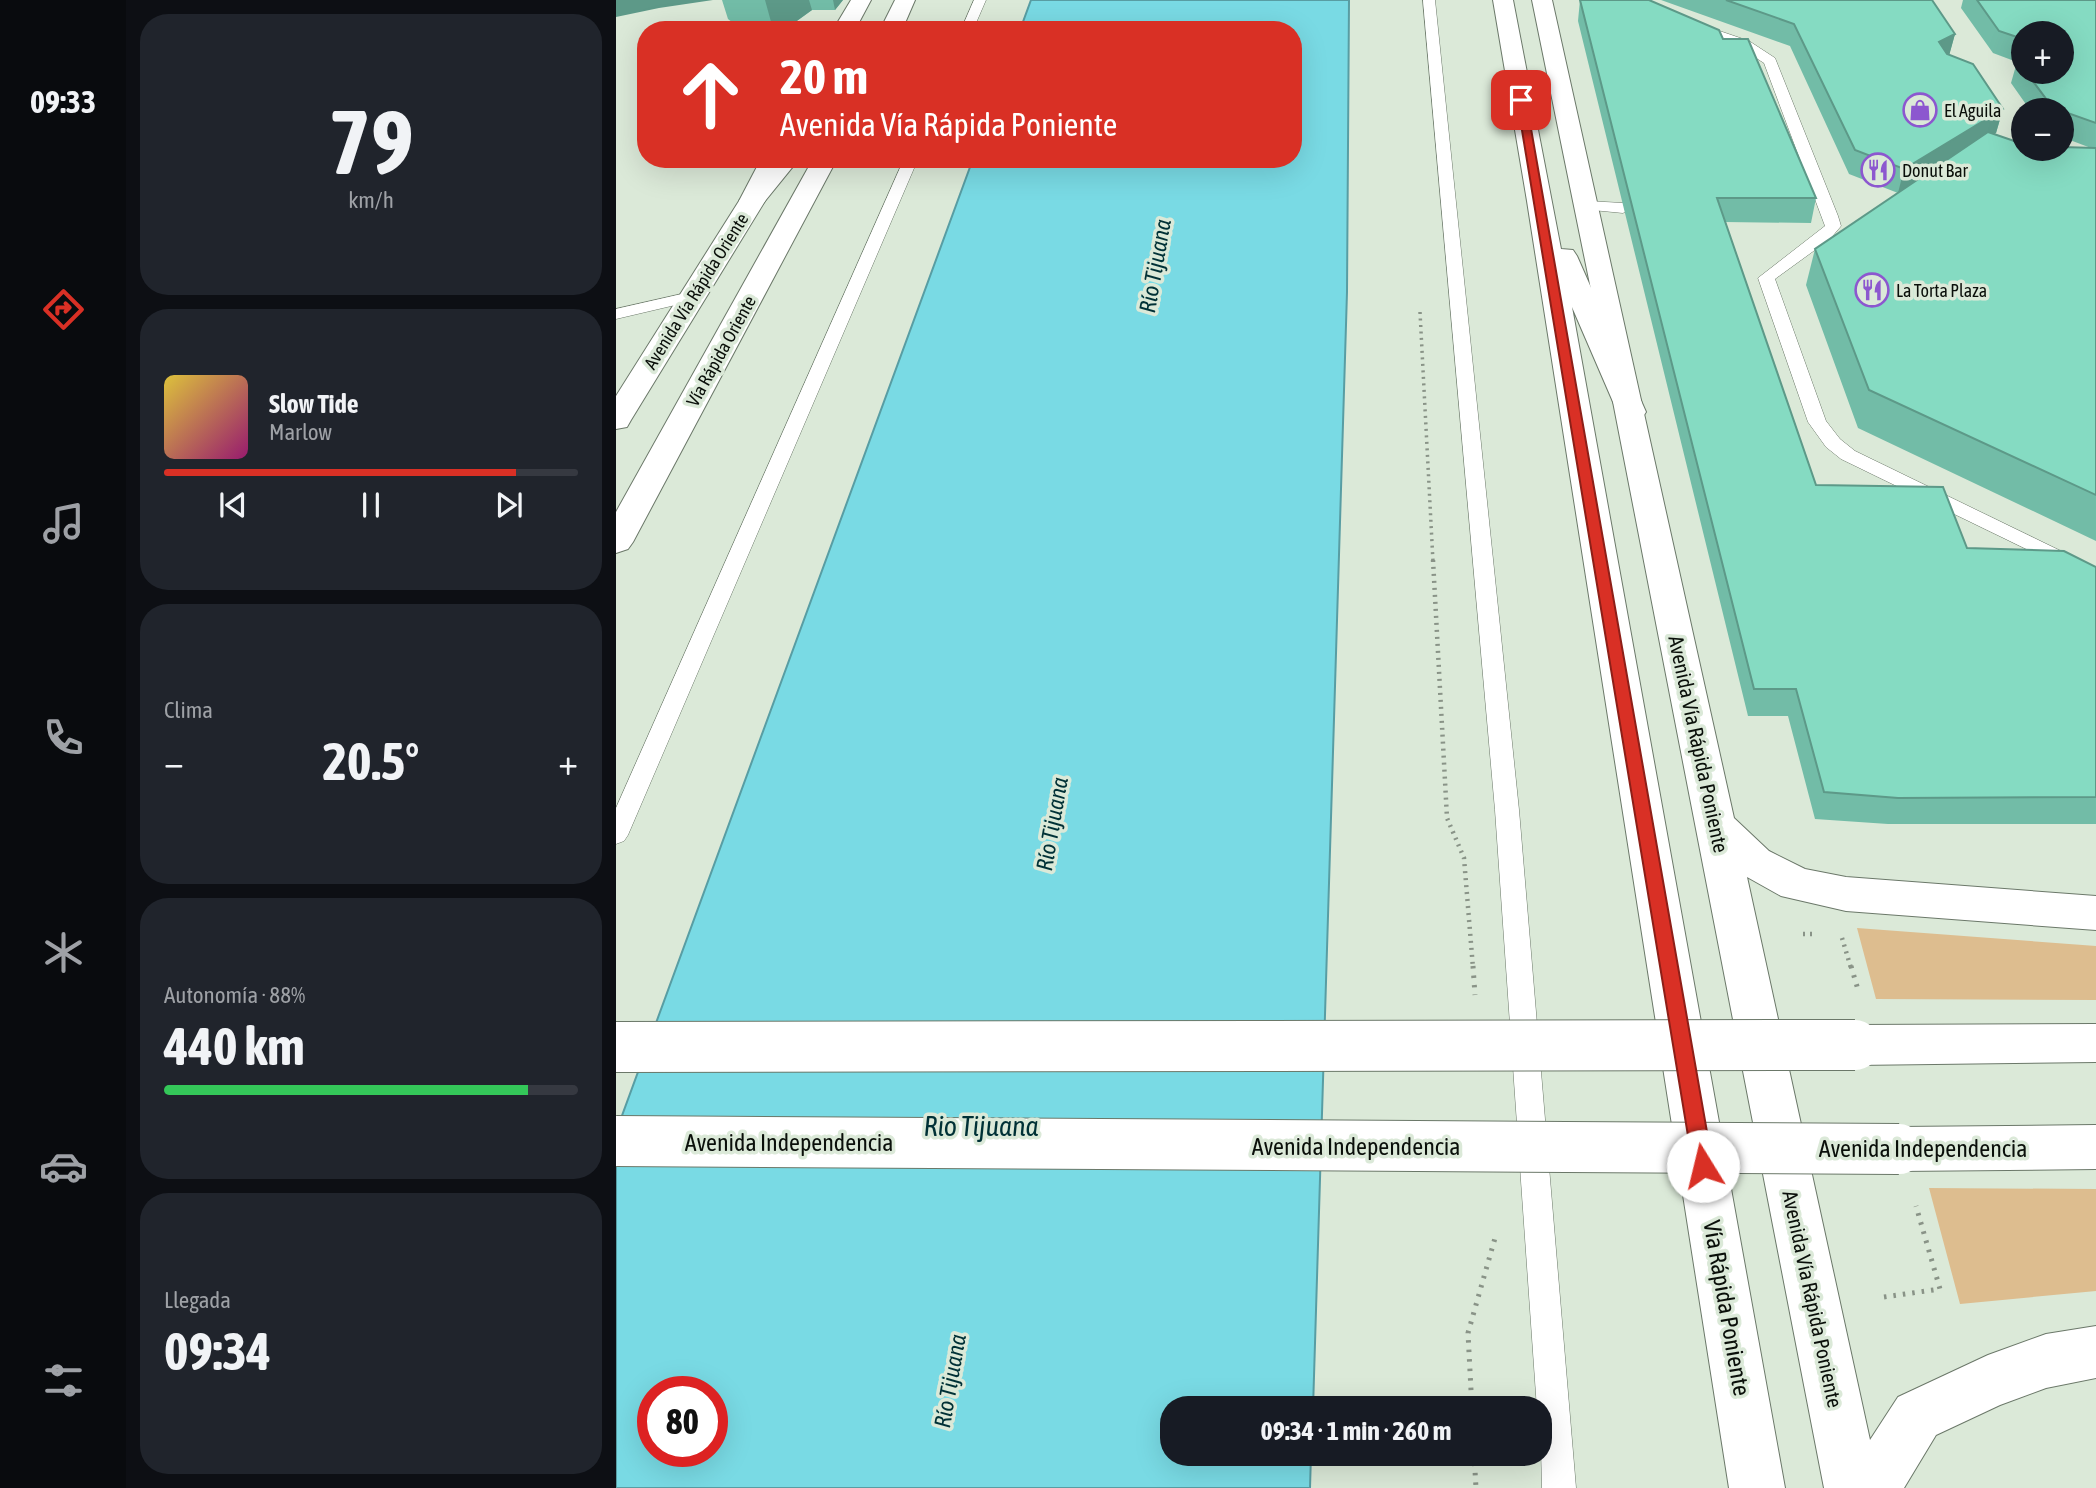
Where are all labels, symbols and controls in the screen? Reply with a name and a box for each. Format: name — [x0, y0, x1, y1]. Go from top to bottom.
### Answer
map controls — [2011, 21, 2074, 161]
button: + — [2011, 21, 2074, 84]
text: 20 m — [780, 48, 868, 104]
icon: ahead — [665, 49, 756, 140]
pin — [1491, 70, 1551, 130]
icon: arrive — [1502, 81, 1540, 119]
text: 09:33 — [30, 83, 96, 120]
text: 79 — [328, 89, 414, 193]
shop icon: El Aguila — [1901, 91, 1939, 129]
button: − — [2011, 98, 2074, 161]
place label: El Aguila — [1944, 100, 2001, 121]
text: Avenida Vía Rápida Poniente — [780, 106, 1117, 143]
restaurant icon: Donut Bar — [1859, 151, 1897, 189]
place label: Donut Bar — [1902, 160, 1969, 181]
text: km/h — [348, 187, 394, 213]
street label: Avenida Vía Rápida Oriente — [639, 209, 753, 373]
water label: Río Tijuana — [1134, 217, 1176, 315]
restaurant icon: La Torta Plaza — [1853, 271, 1891, 309]
place label: La Torta Plaza — [1896, 280, 1987, 301]
icon: directions — [39, 285, 88, 334]
street label: Vía Rápida Oriente — [682, 292, 760, 410]
text: Slow Tide — [269, 389, 359, 419]
text: Marlow — [269, 419, 332, 445]
icon: previous — [214, 486, 252, 524]
icon: pause — [352, 486, 390, 524]
icon: next — [490, 486, 528, 524]
icon: music — [39, 499, 88, 548]
street label: Avenida Vía Rápida Poniente — [1664, 633, 1734, 855]
text: Clima — [164, 697, 213, 723]
icon: phone — [39, 713, 88, 762]
text: 20.5° — [323, 731, 419, 791]
text: − — [164, 740, 184, 783]
text: + — [558, 740, 578, 783]
water label: Río Tijuana — [1031, 775, 1073, 873]
icon: climate — [39, 928, 88, 977]
text: Autonomía · 88% — [164, 982, 305, 1008]
text: 440 km — [164, 1016, 305, 1076]
water label: Rio Tijuana — [923, 1110, 1039, 1142]
street label: Avenida Independencia — [685, 1129, 893, 1156]
position arrow — [1666, 1129, 1740, 1203]
street label: Avenida Independencia — [1252, 1133, 1460, 1160]
street label: Avenida Independencia — [1819, 1135, 2027, 1162]
icon: car — [39, 1142, 88, 1191]
street label: Avenida Vía Rápida Poniente — [1778, 1188, 1848, 1410]
street label: Vía Rápida Poniente — [1698, 1218, 1756, 1398]
text: Llegada — [164, 1287, 231, 1313]
text: 09:34 — [164, 1321, 271, 1381]
water label: Río Tijuana — [929, 1332, 971, 1430]
icon: filters — [39, 1356, 88, 1405]
speed limit sign: 80 — [637, 1376, 728, 1467]
text: 09:34 · 1 min · 260 m — [1261, 1416, 1451, 1446]

